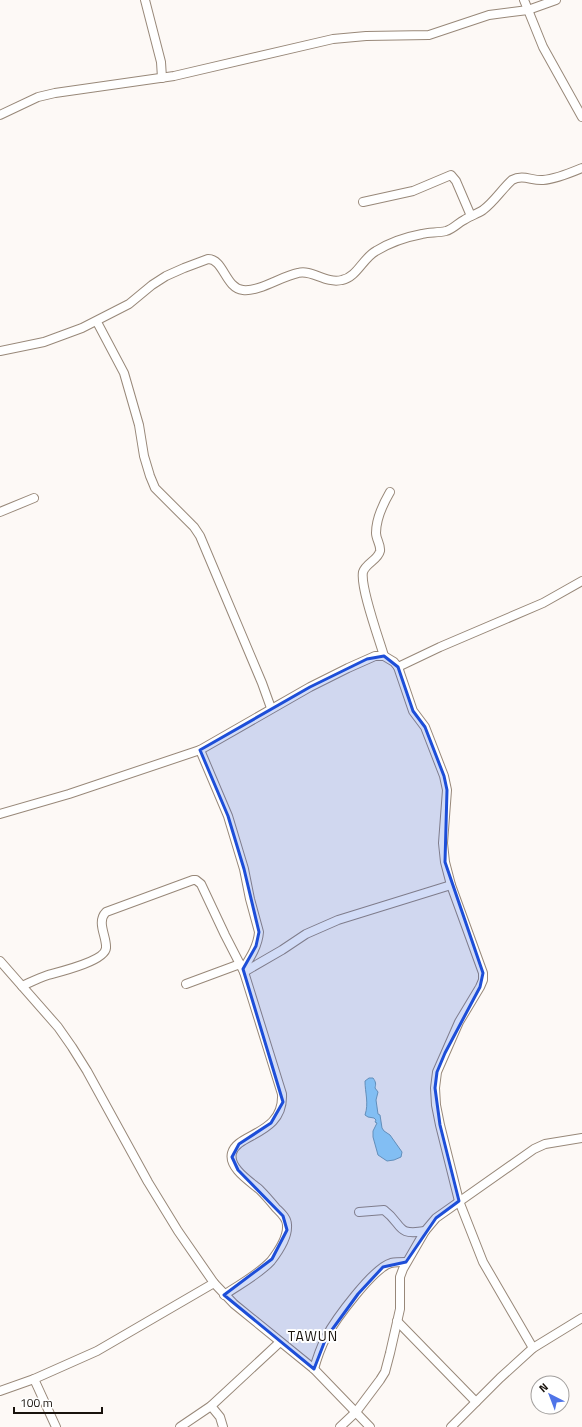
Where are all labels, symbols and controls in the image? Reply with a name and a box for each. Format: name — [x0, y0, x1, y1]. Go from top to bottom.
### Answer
district label: TAWUN — [288, 1325, 338, 1346]
north arrow — [530, 1375, 570, 1415]
text: N — [535, 1379, 551, 1396]
scale bar — [14, 1389, 102, 1415]
text: 100 m — [20, 1393, 53, 1412]

